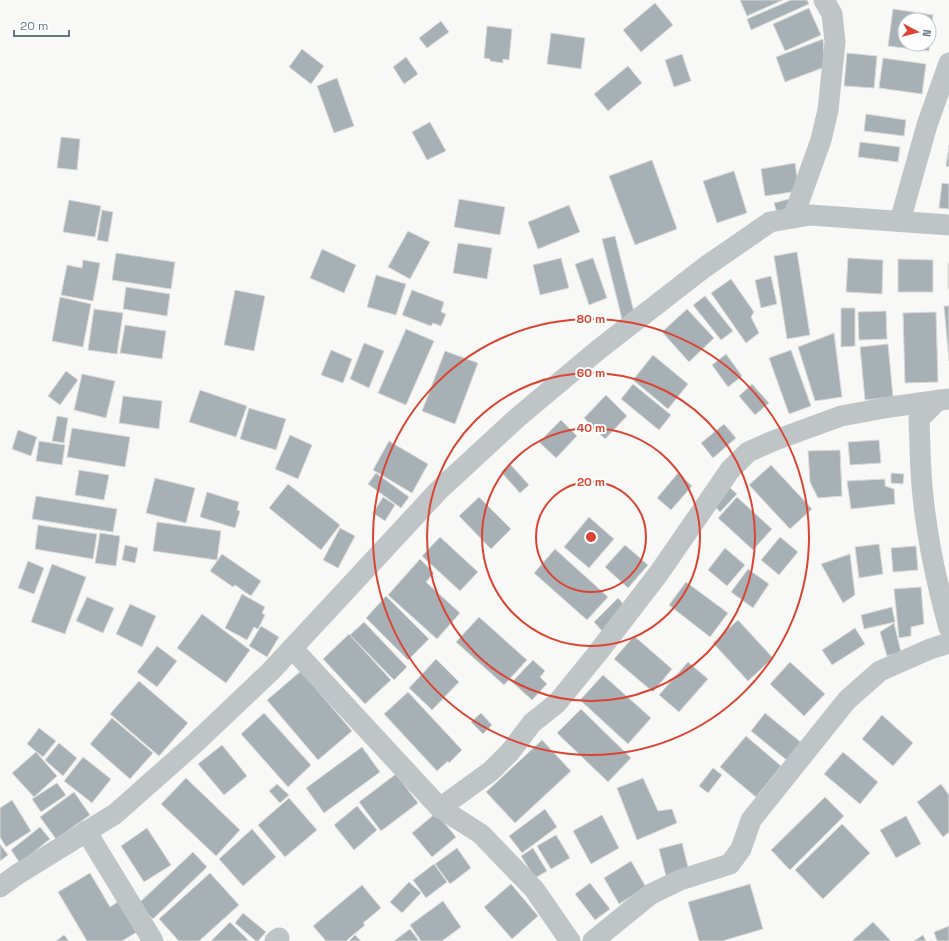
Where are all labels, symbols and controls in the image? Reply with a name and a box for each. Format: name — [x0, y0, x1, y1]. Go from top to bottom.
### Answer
scale bar — [14, 12, 69, 38]
north arrow — [897, 12, 937, 52]
text: 20 m — [20, 18, 48, 34]
text: N — [920, 29, 934, 38]
text: 80 m — [577, 311, 605, 327]
text: 60 m — [577, 365, 605, 381]
text: 40 m — [577, 420, 605, 436]
text: 20 m — [577, 474, 605, 490]
centre of rings — [584, 530, 598, 544]

